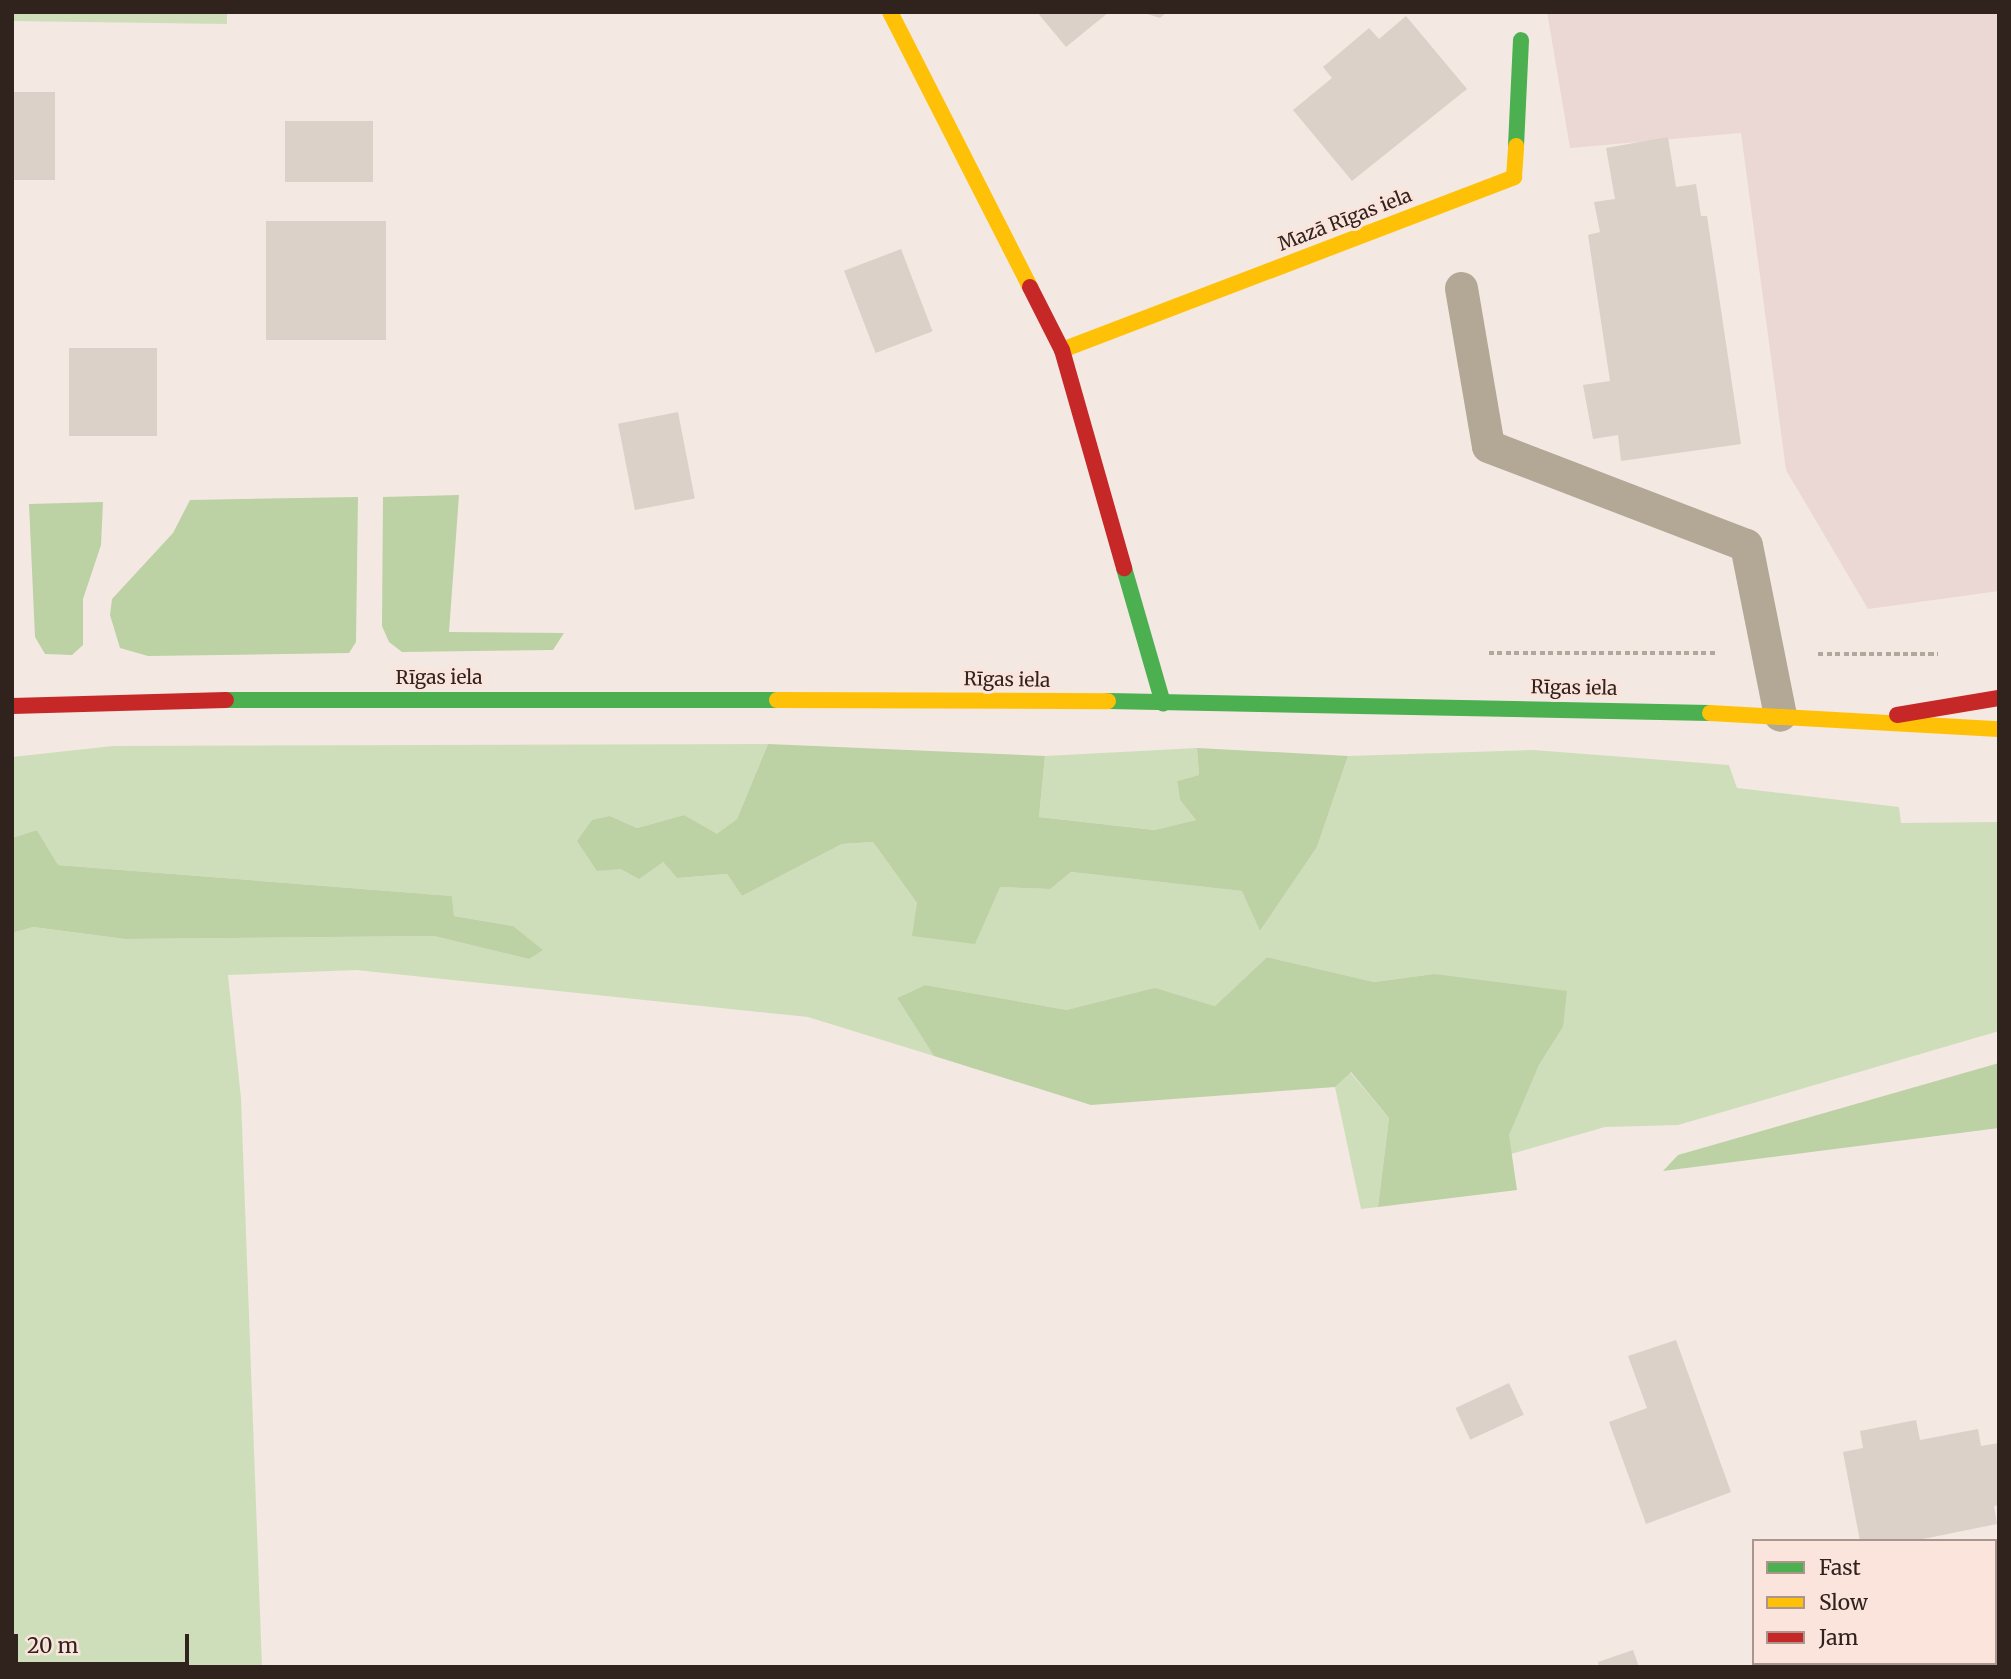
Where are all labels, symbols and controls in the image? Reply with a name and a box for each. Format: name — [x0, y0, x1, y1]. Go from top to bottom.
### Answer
street label: Mazā Rīgas iela — [1275, 184, 1415, 256]
street label: Rīgas iela — [396, 667, 482, 689]
street label: Rīgas iela — [963, 668, 1051, 692]
street label: Rīgas iela — [1530, 676, 1618, 700]
legend — [1752, 1539, 1997, 1665]
text: Fast — [1819, 1554, 1861, 1581]
text: Slow — [1819, 1589, 1868, 1616]
scale bar — [18, 1620, 192, 1664]
text: Jam — [1819, 1624, 1858, 1651]
text: 20 m — [27, 1632, 78, 1659]

